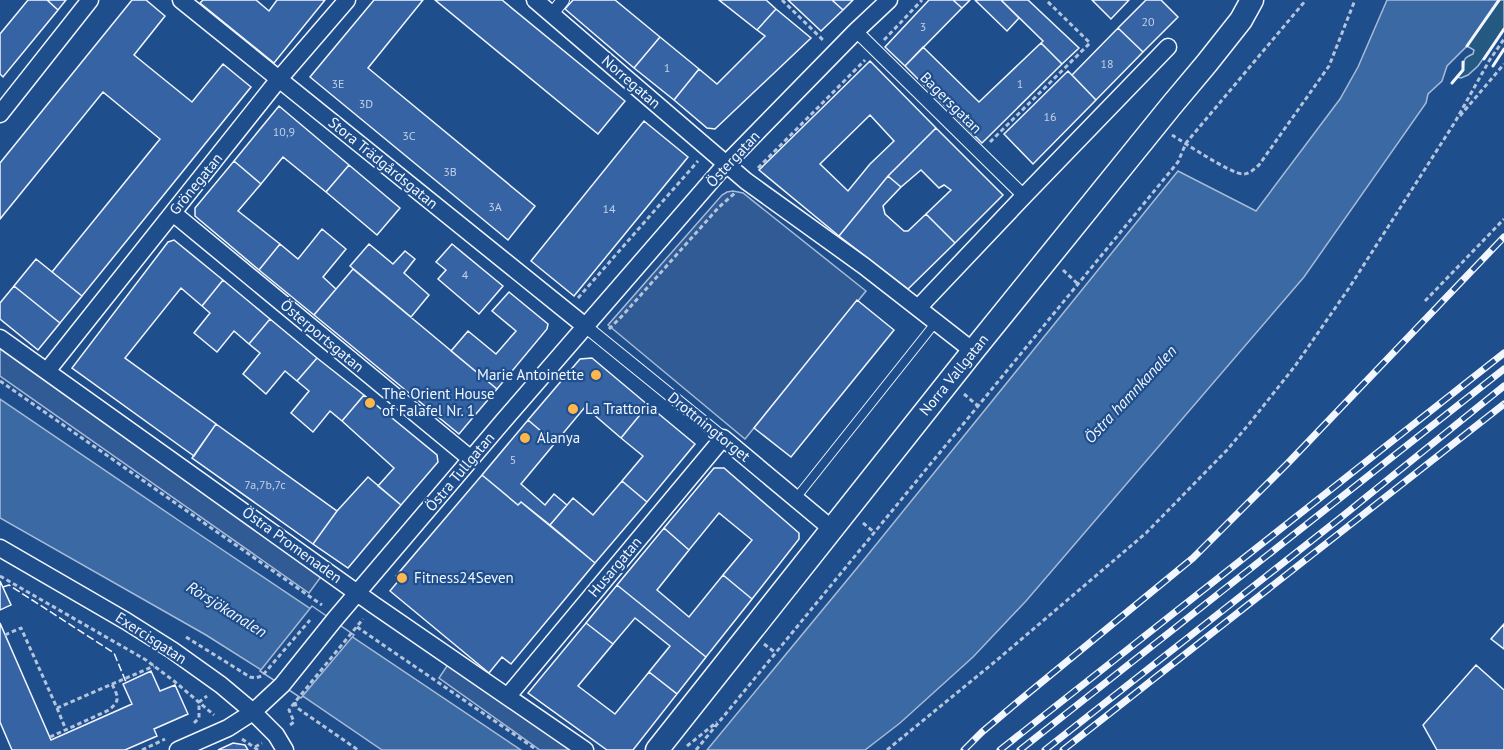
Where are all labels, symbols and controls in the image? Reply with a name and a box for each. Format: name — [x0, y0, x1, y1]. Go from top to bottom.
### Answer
house number: 20 — [1141, 14, 1155, 29]
house number: 3 — [920, 19, 926, 34]
street label: Norregatan — [598, 51, 665, 112]
house number: 18 — [1100, 56, 1114, 71]
house number: 1 — [664, 60, 670, 75]
street label: Bagersgatan — [917, 68, 986, 137]
house number: 3E — [332, 76, 344, 91]
house number: 1 — [1017, 76, 1023, 91]
house number: 3D — [359, 96, 373, 111]
house number: 16 — [1043, 109, 1057, 124]
street label: Stora Trädgårdsgatan — [325, 113, 442, 213]
house number: 10,9 — [273, 124, 295, 139]
street label: Östergatan — [702, 126, 764, 191]
house number: 3C — [402, 128, 416, 143]
street label: Grönegatan — [165, 149, 226, 219]
house number: 3B — [443, 164, 457, 179]
house number: 3A — [488, 199, 502, 214]
house number: 14 — [602, 201, 616, 216]
house number: 4 — [462, 267, 469, 282]
street label: Österportsgatan — [277, 295, 368, 376]
street label: Norra Vallgatan — [915, 330, 992, 419]
water label: Östra hamnkanalen — [1079, 341, 1181, 447]
place label: Marie Antoinette — [477, 365, 584, 384]
marker: Marie Antoinette — [589, 368, 603, 382]
place label: The Orient House of Falafel Nr. 1 — [382, 384, 495, 420]
street label: Drottningtorget — [664, 388, 754, 466]
marker: The Orient House of Falafel Nr. 1 — [363, 396, 377, 410]
place label: La Trattoria — [585, 399, 657, 418]
marker: La Trattoria — [566, 402, 580, 416]
street label: Östra Tullgatan — [421, 428, 498, 515]
place label: Alanya — [537, 428, 580, 447]
marker: Alanya — [518, 431, 532, 445]
house number: 5 — [510, 452, 516, 467]
house number: 7a,7b,7c — [244, 477, 286, 492]
street label: Östra Promenaden — [239, 502, 346, 587]
street label: Husargatan — [584, 533, 645, 601]
place label: Fitness24Seven — [414, 568, 514, 587]
marker: Fitness24Seven — [395, 571, 409, 585]
water label: Rörsjökanalen — [183, 576, 271, 642]
street label: Exercisgatan — [112, 607, 191, 668]

